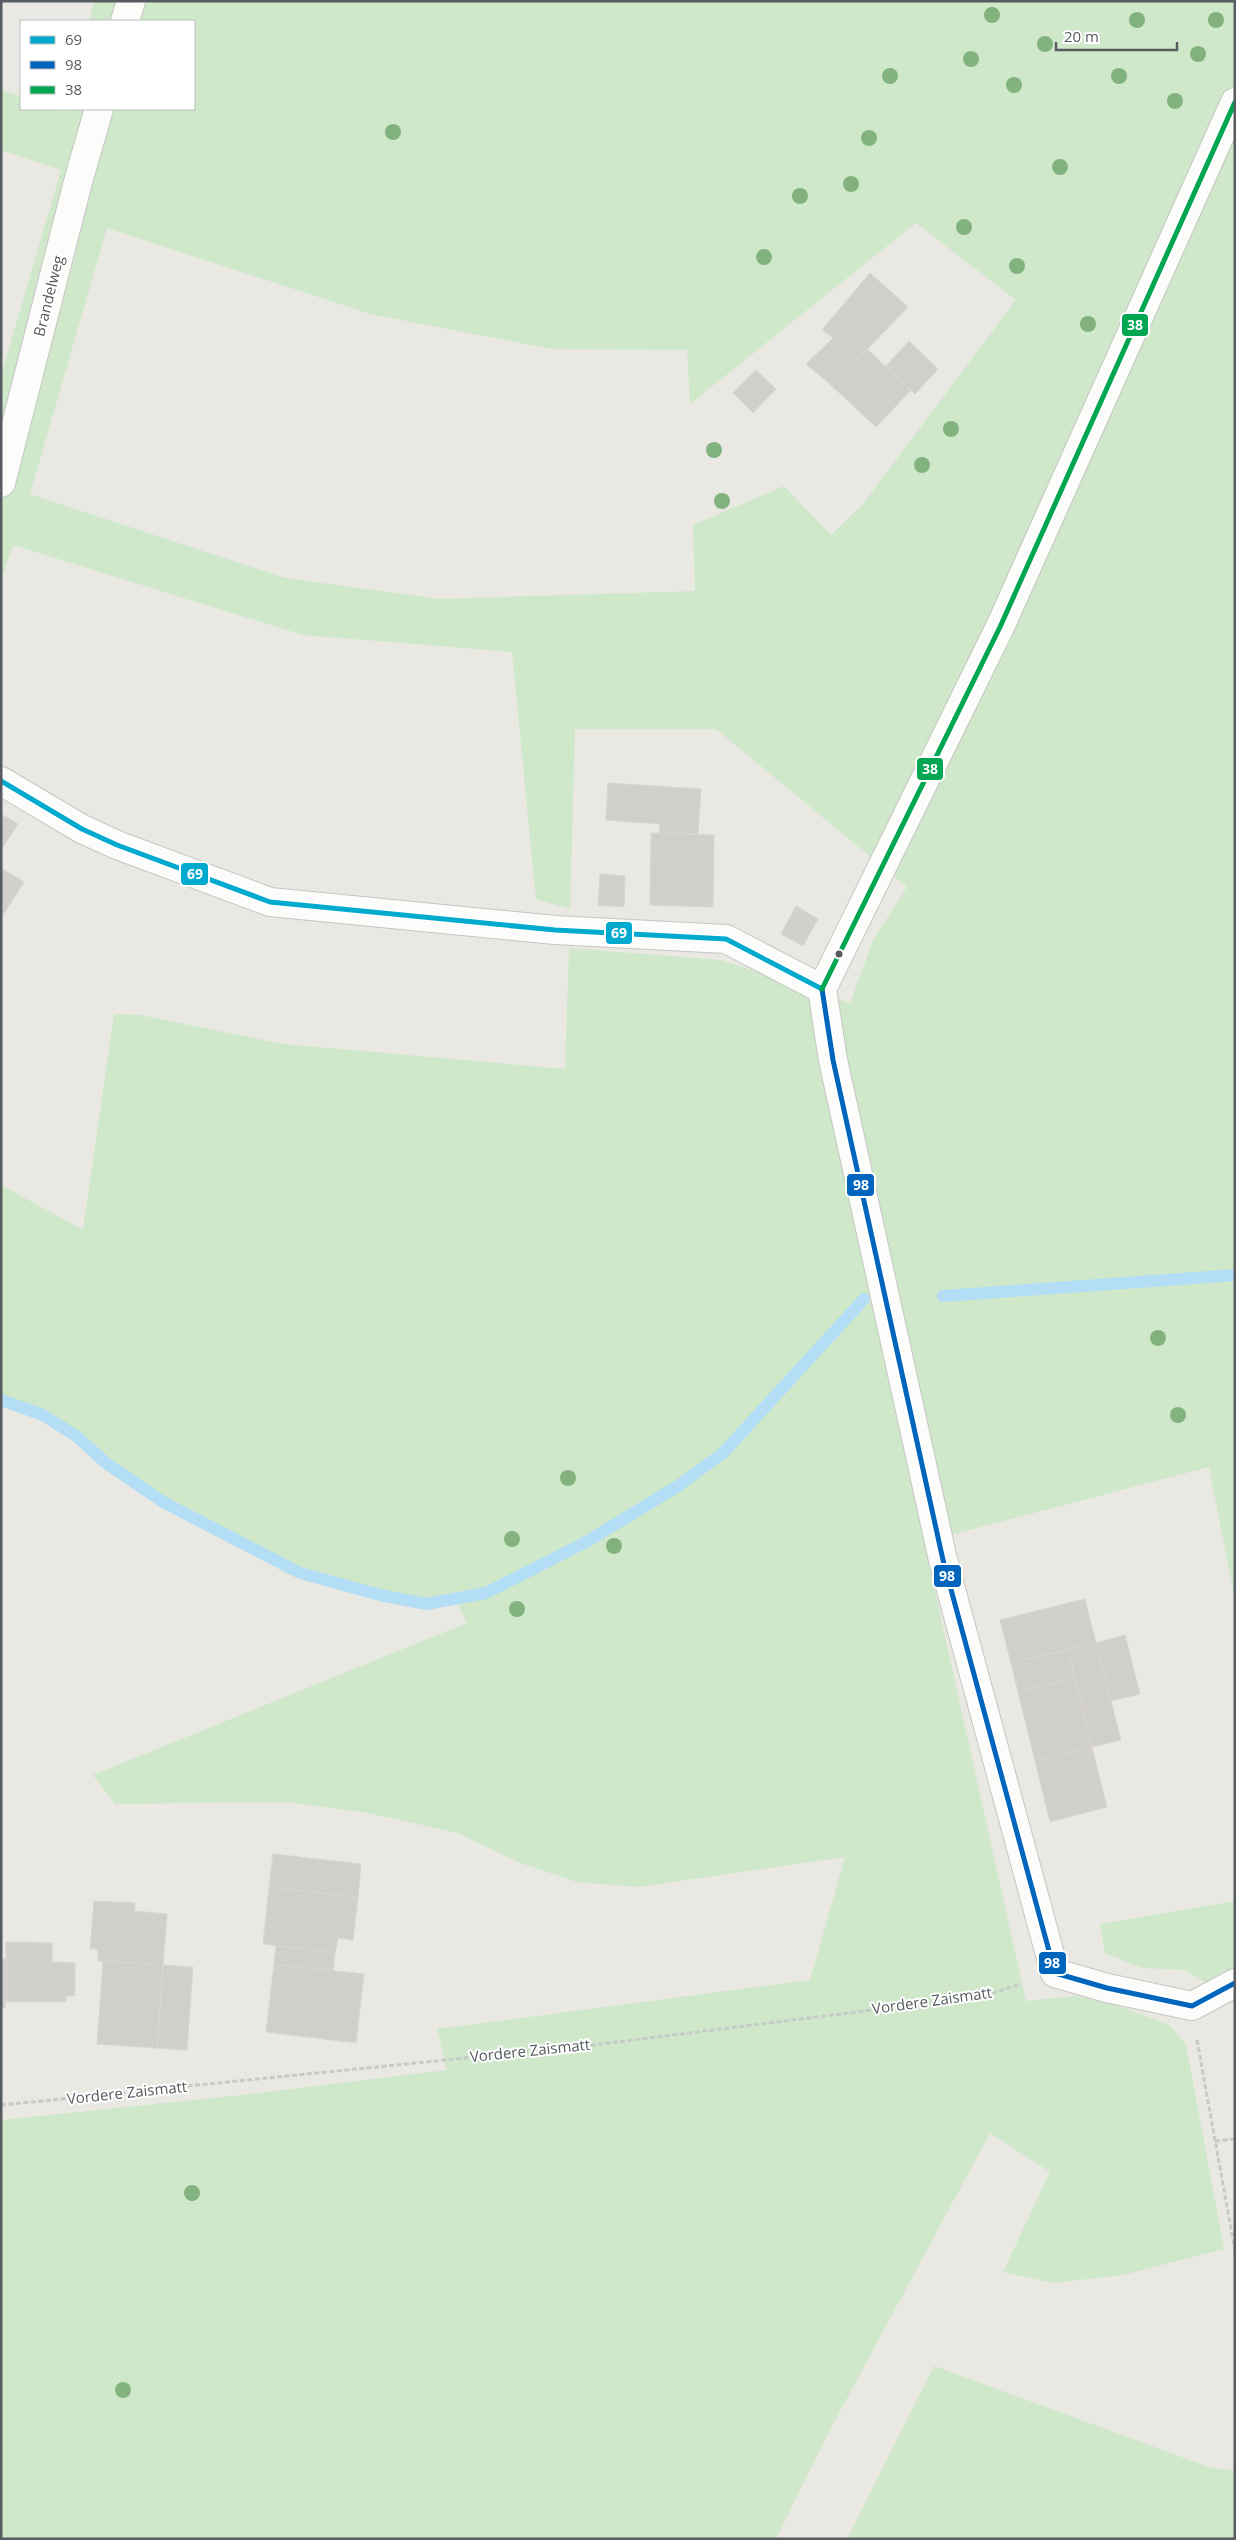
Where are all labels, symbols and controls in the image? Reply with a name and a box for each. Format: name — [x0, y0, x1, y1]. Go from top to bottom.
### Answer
legend — [20, 20, 195, 110]
scale bar — [1056, 20, 1177, 52]
text: 20 m — [1064, 26, 1099, 46]
text: 69 — [65, 29, 82, 49]
text: 98 — [65, 54, 82, 74]
text: 38 — [65, 79, 82, 99]
street label: Brandelweg — [28, 253, 68, 338]
line badge: 38 — [1121, 313, 1149, 337]
text: 38 — [1127, 315, 1143, 334]
line badge: 38 — [916, 757, 944, 781]
text: 38 — [922, 759, 938, 778]
line badge: 69 — [180, 862, 209, 886]
text: 69 — [187, 864, 203, 883]
line badge: 69 — [605, 921, 633, 945]
text: 69 — [611, 923, 627, 942]
unlabelled marker — [834, 949, 844, 959]
line badge: 98 — [846, 1173, 875, 1197]
text: 98 — [853, 1175, 869, 1194]
line badge: 98 — [933, 1564, 962, 1588]
text: 98 — [939, 1566, 955, 1585]
line badge: 98 — [1038, 1951, 1067, 1975]
text: 98 — [1044, 1953, 1060, 1972]
street label: Vordere Zaismatt — [871, 1982, 993, 2018]
street label: Vordere Zaismatt — [469, 2034, 591, 2066]
street label: Vordere Zaismatt — [66, 2076, 188, 2108]

